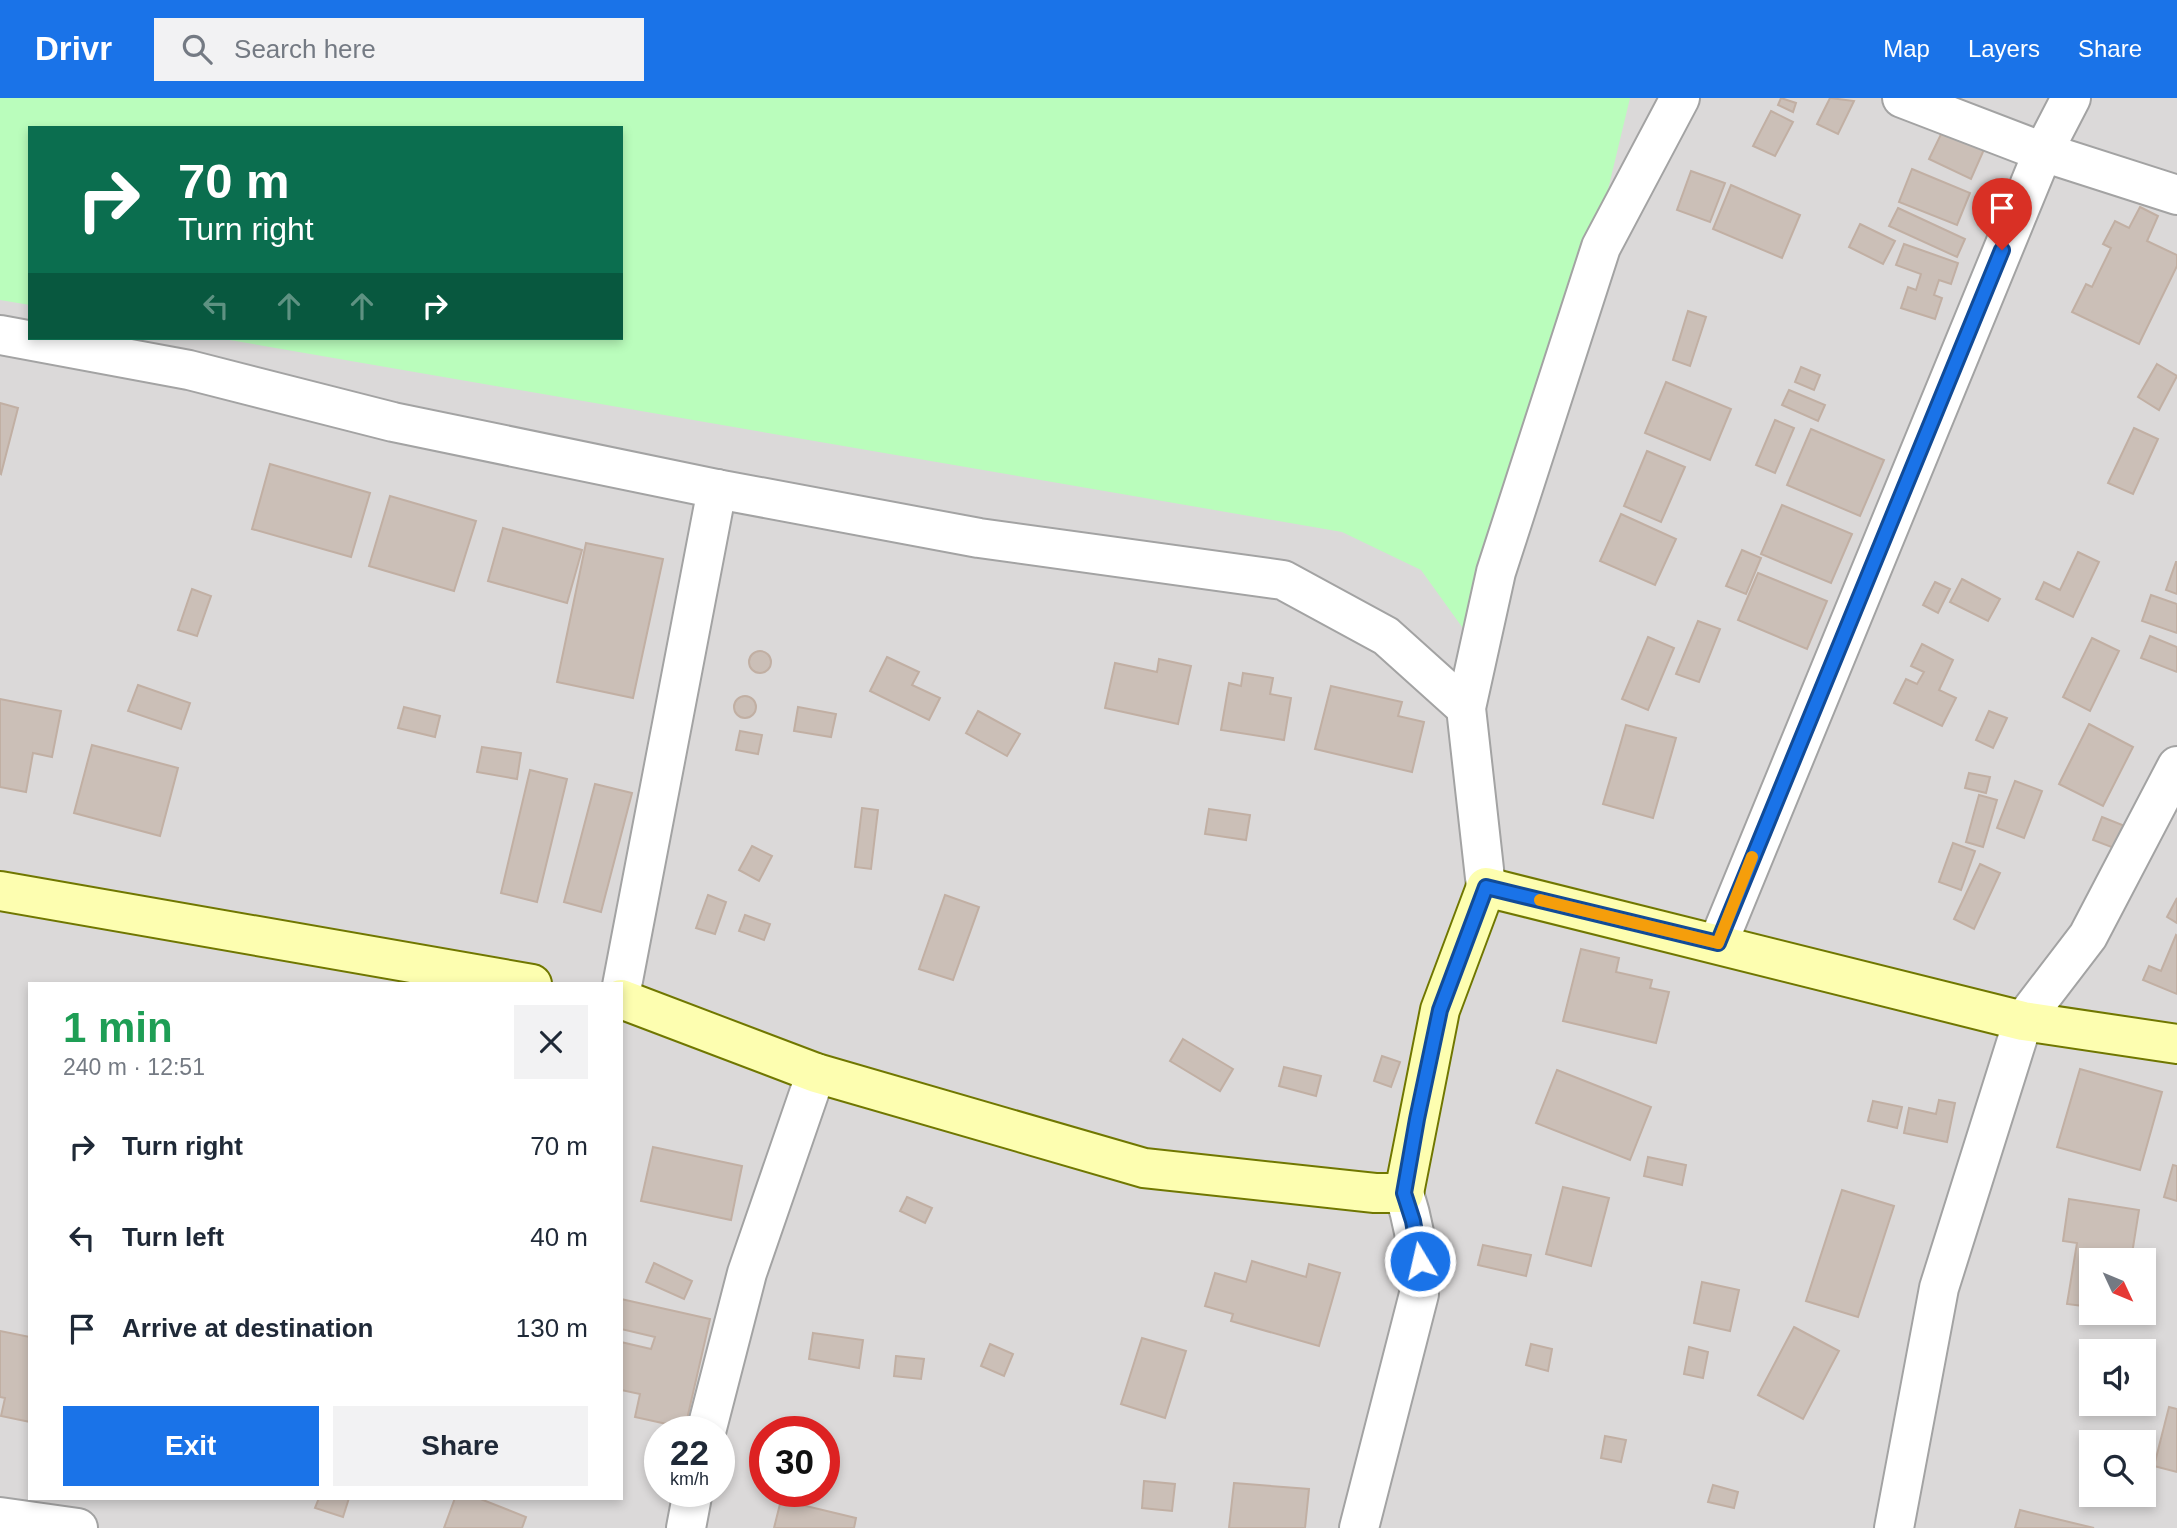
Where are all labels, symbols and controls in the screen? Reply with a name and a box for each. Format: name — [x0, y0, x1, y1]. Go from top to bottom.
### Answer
search box — [154, 18, 644, 81]
text: Drivr — [35, 30, 112, 67]
icon: search — [178, 30, 216, 68]
text: Search here — [234, 34, 376, 64]
text: Map — [1883, 35, 1930, 62]
text: Layers — [1968, 35, 2040, 62]
text: Share — [2078, 35, 2142, 62]
icon: right — [63, 154, 154, 245]
text: 70 m — [178, 154, 290, 208]
pin — [1972, 178, 2032, 250]
icon: arrive — [1983, 189, 2021, 227]
text: Turn right — [178, 211, 314, 247]
icon: left — [197, 287, 235, 325]
icon: ahead — [270, 287, 308, 325]
icon: ahead — [343, 287, 381, 325]
icon: right — [416, 287, 454, 325]
text: 1 min — [63, 1004, 173, 1051]
button: close — [514, 1005, 588, 1079]
text: 240 m · 12:51 — [63, 1054, 205, 1080]
icon: right — [63, 1128, 101, 1166]
text: Turn right — [122, 1131, 243, 1161]
text: 70 m — [530, 1131, 588, 1161]
icon: left — [63, 1219, 101, 1257]
text: Turn left — [122, 1222, 224, 1252]
text: 40 m — [530, 1222, 588, 1252]
position arrow — [1383, 1224, 1457, 1298]
north arrow — [2079, 1248, 2156, 1325]
map controls — [2079, 1248, 2156, 1507]
icon: arrive — [63, 1310, 101, 1348]
text: Arrive at destination — [122, 1313, 373, 1343]
text: 130 m — [516, 1313, 588, 1343]
button: sound — [2079, 1339, 2156, 1416]
button: Exit — [63, 1406, 319, 1486]
button: Share — [333, 1406, 588, 1486]
speed limit sign: 30 — [749, 1416, 840, 1507]
button: search — [2079, 1430, 2156, 1507]
text: 22 — [670, 1433, 709, 1472]
text: km/h — [670, 1469, 709, 1489]

